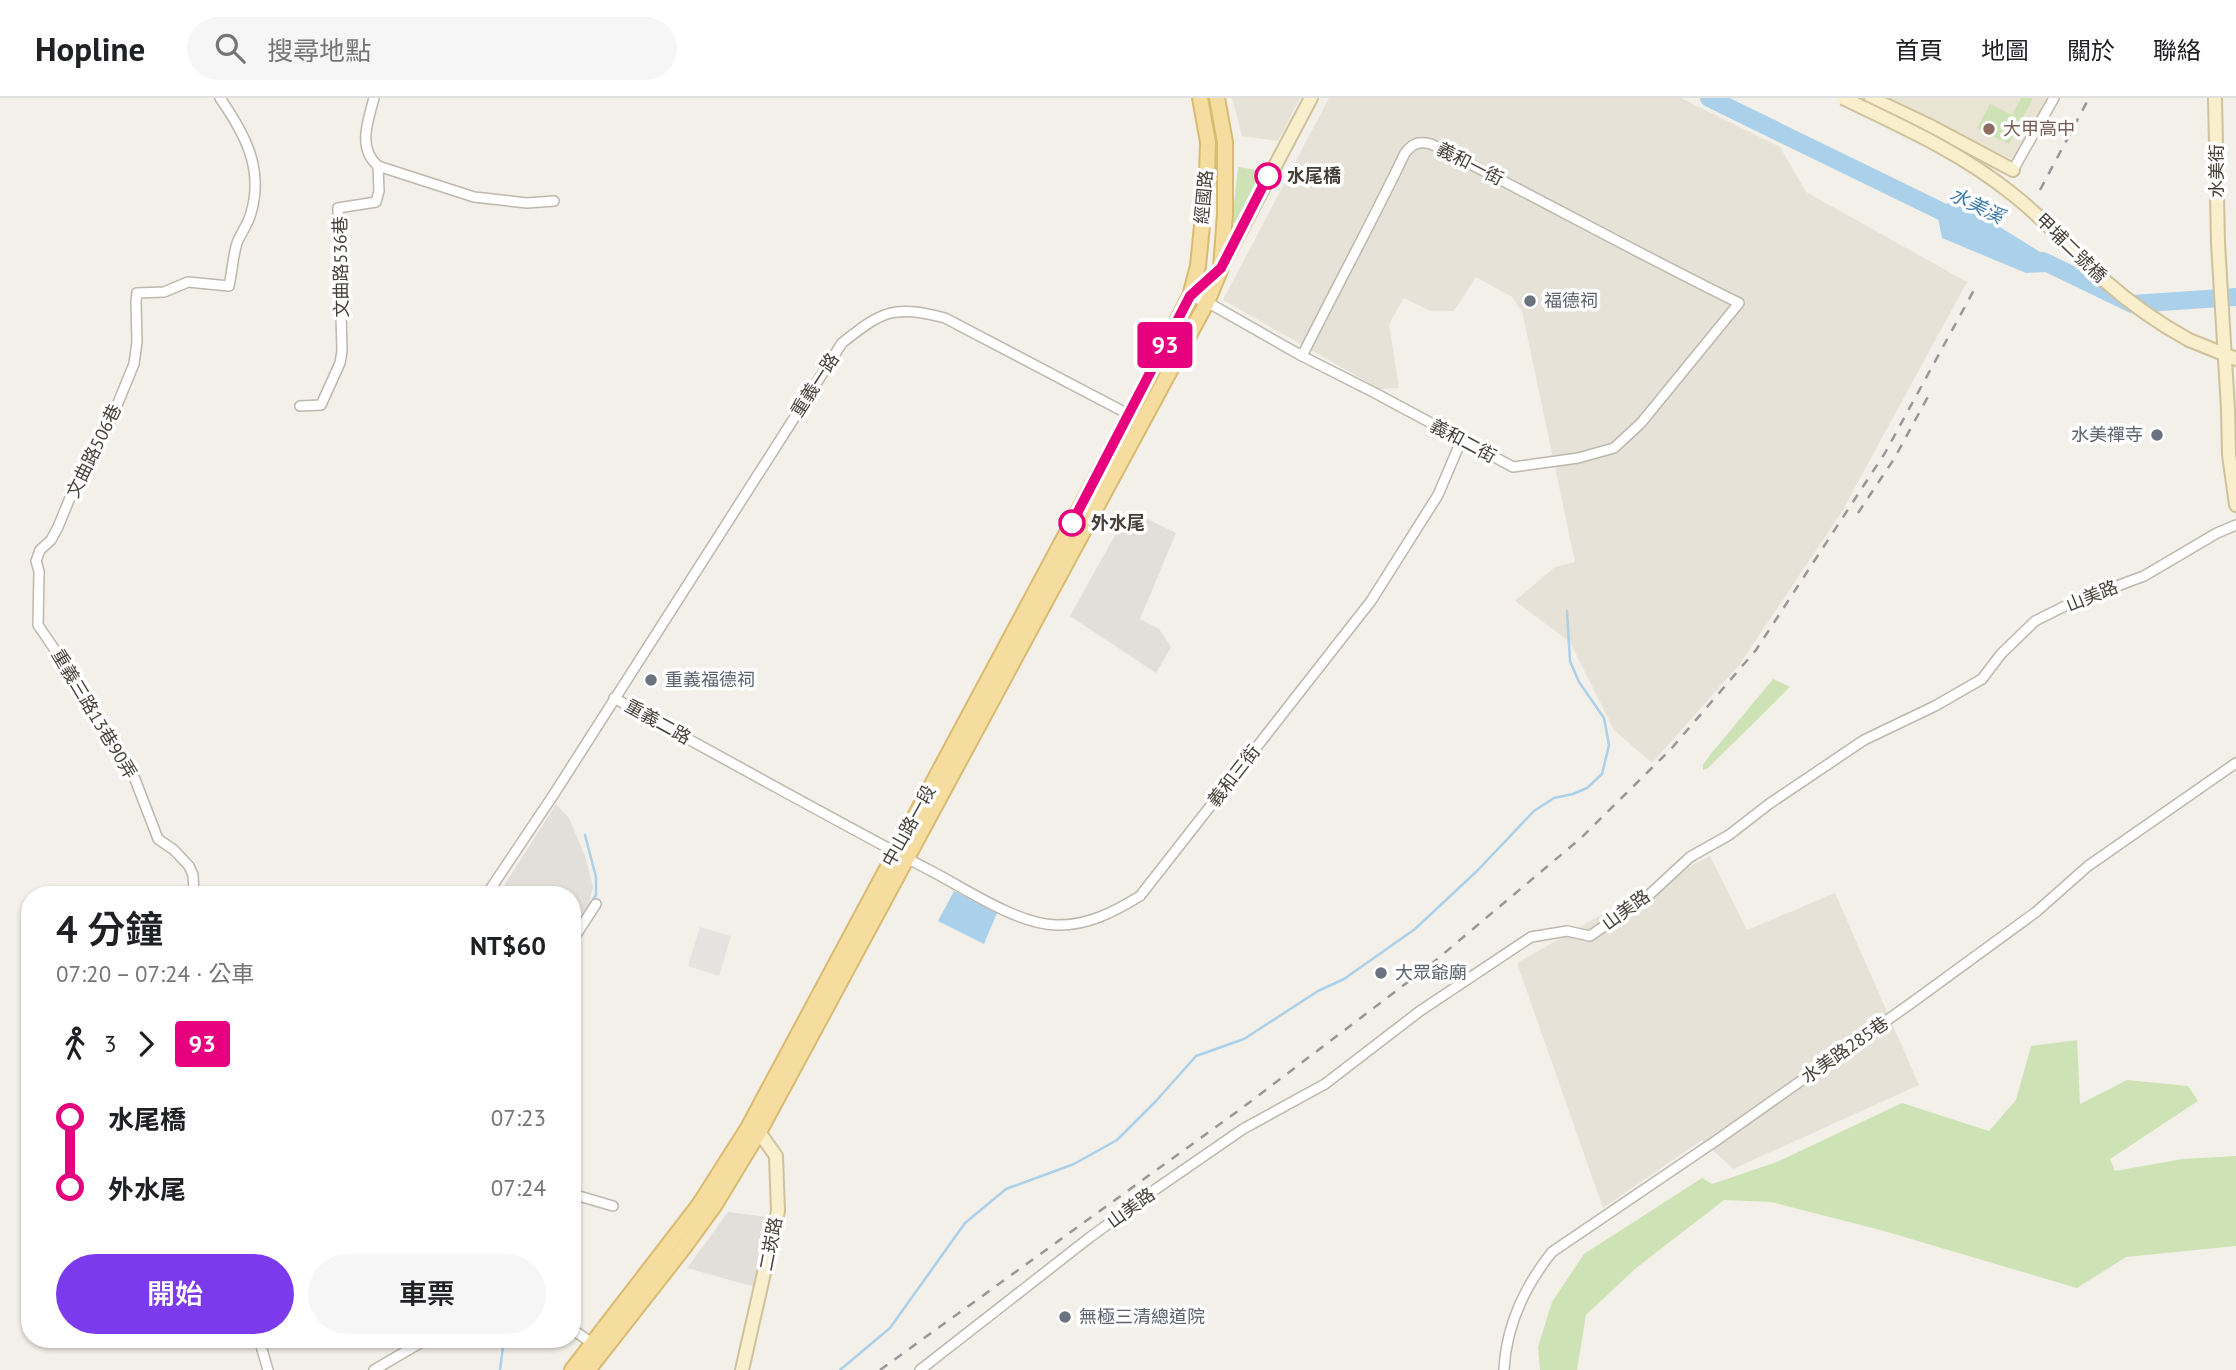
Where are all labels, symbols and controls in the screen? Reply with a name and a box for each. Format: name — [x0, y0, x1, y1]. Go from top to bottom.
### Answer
search box — [187, 17, 677, 80]
text: Hopline — [35, 27, 145, 70]
icon: search — [211, 29, 249, 67]
text: 搜尋地點 — [267, 34, 371, 67]
text: 首頁 — [1895, 35, 1943, 66]
text: 地圖 — [1981, 35, 2029, 66]
text: 關於 — [2067, 35, 2115, 66]
text: 聯絡 — [2153, 35, 2201, 66]
place label: 大甲高中 — [2003, 117, 2075, 140]
marker: 大甲高中 — [1981, 121, 1997, 137]
street label: 義和一街 — [1433, 137, 1508, 190]
street label: 水美街 — [2205, 144, 2228, 198]
marker: 水尾橋 — [1255, 163, 1281, 189]
place label: 水尾橋 — [1287, 164, 1341, 187]
street label: 經國路 — [1190, 169, 1217, 225]
water label: 水美溪 — [1946, 182, 2011, 230]
street label: 甲埔二號橋 — [2031, 208, 2112, 287]
street label: 文曲路536巷 — [328, 216, 353, 318]
place label: 福德祠 — [1544, 289, 1598, 312]
marker: 福德祠 — [1522, 293, 1538, 309]
line badge: 93 — [1134, 322, 1196, 368]
text: 93 — [1151, 329, 1179, 360]
street label: 重義一路 — [785, 348, 844, 421]
street label: 文曲路506巷 — [61, 400, 126, 501]
street label: 義和二街 — [1426, 414, 1500, 468]
place label: 水美禪寺 — [2071, 423, 2143, 446]
marker: 水美禪寺 — [2149, 427, 2165, 443]
marker: 外水尾 — [1059, 510, 1085, 536]
place label: 外水尾 — [1091, 511, 1145, 534]
street label: 山美路 — [2062, 575, 2121, 616]
street label: 重義三路13巷90弄 — [47, 645, 142, 783]
place label: 重義福德祠 — [665, 668, 755, 691]
marker: 重義福德祠 — [643, 672, 659, 688]
street label: 重義二路 — [621, 694, 695, 749]
street label: 義和三街 — [1202, 740, 1265, 811]
street label: 中山路一段 — [877, 781, 940, 871]
street label: 山美路 — [1597, 884, 1654, 935]
text: 4 分鐘 — [56, 904, 163, 953]
text: NT$60 — [470, 929, 546, 962]
text: 07:20 – 07:24 · 公車 — [56, 959, 255, 988]
place label: 大眾爺廟 — [1395, 961, 1467, 984]
marker: 大眾爺廟 — [1373, 965, 1389, 981]
street label: 水美路285巷 — [1797, 1011, 1893, 1088]
icon: walk — [56, 1025, 94, 1063]
icon: forward — [127, 1025, 165, 1063]
text: 93 — [189, 1028, 216, 1059]
text: 3 — [104, 1029, 117, 1058]
text: 水尾橋 — [108, 1103, 186, 1136]
text: 07:23 — [491, 1103, 546, 1132]
text: 外水尾 — [108, 1173, 186, 1206]
text: 07:24 — [491, 1173, 546, 1202]
street label: 山美路 — [1102, 1182, 1159, 1233]
street label: 二崁路 — [754, 1215, 787, 1273]
button: 開始 — [56, 1254, 294, 1334]
button: 車票 — [308, 1254, 546, 1334]
place label: 無極三清總道院 — [1079, 1305, 1205, 1328]
marker: 無極三清總道院 — [1057, 1309, 1073, 1325]

